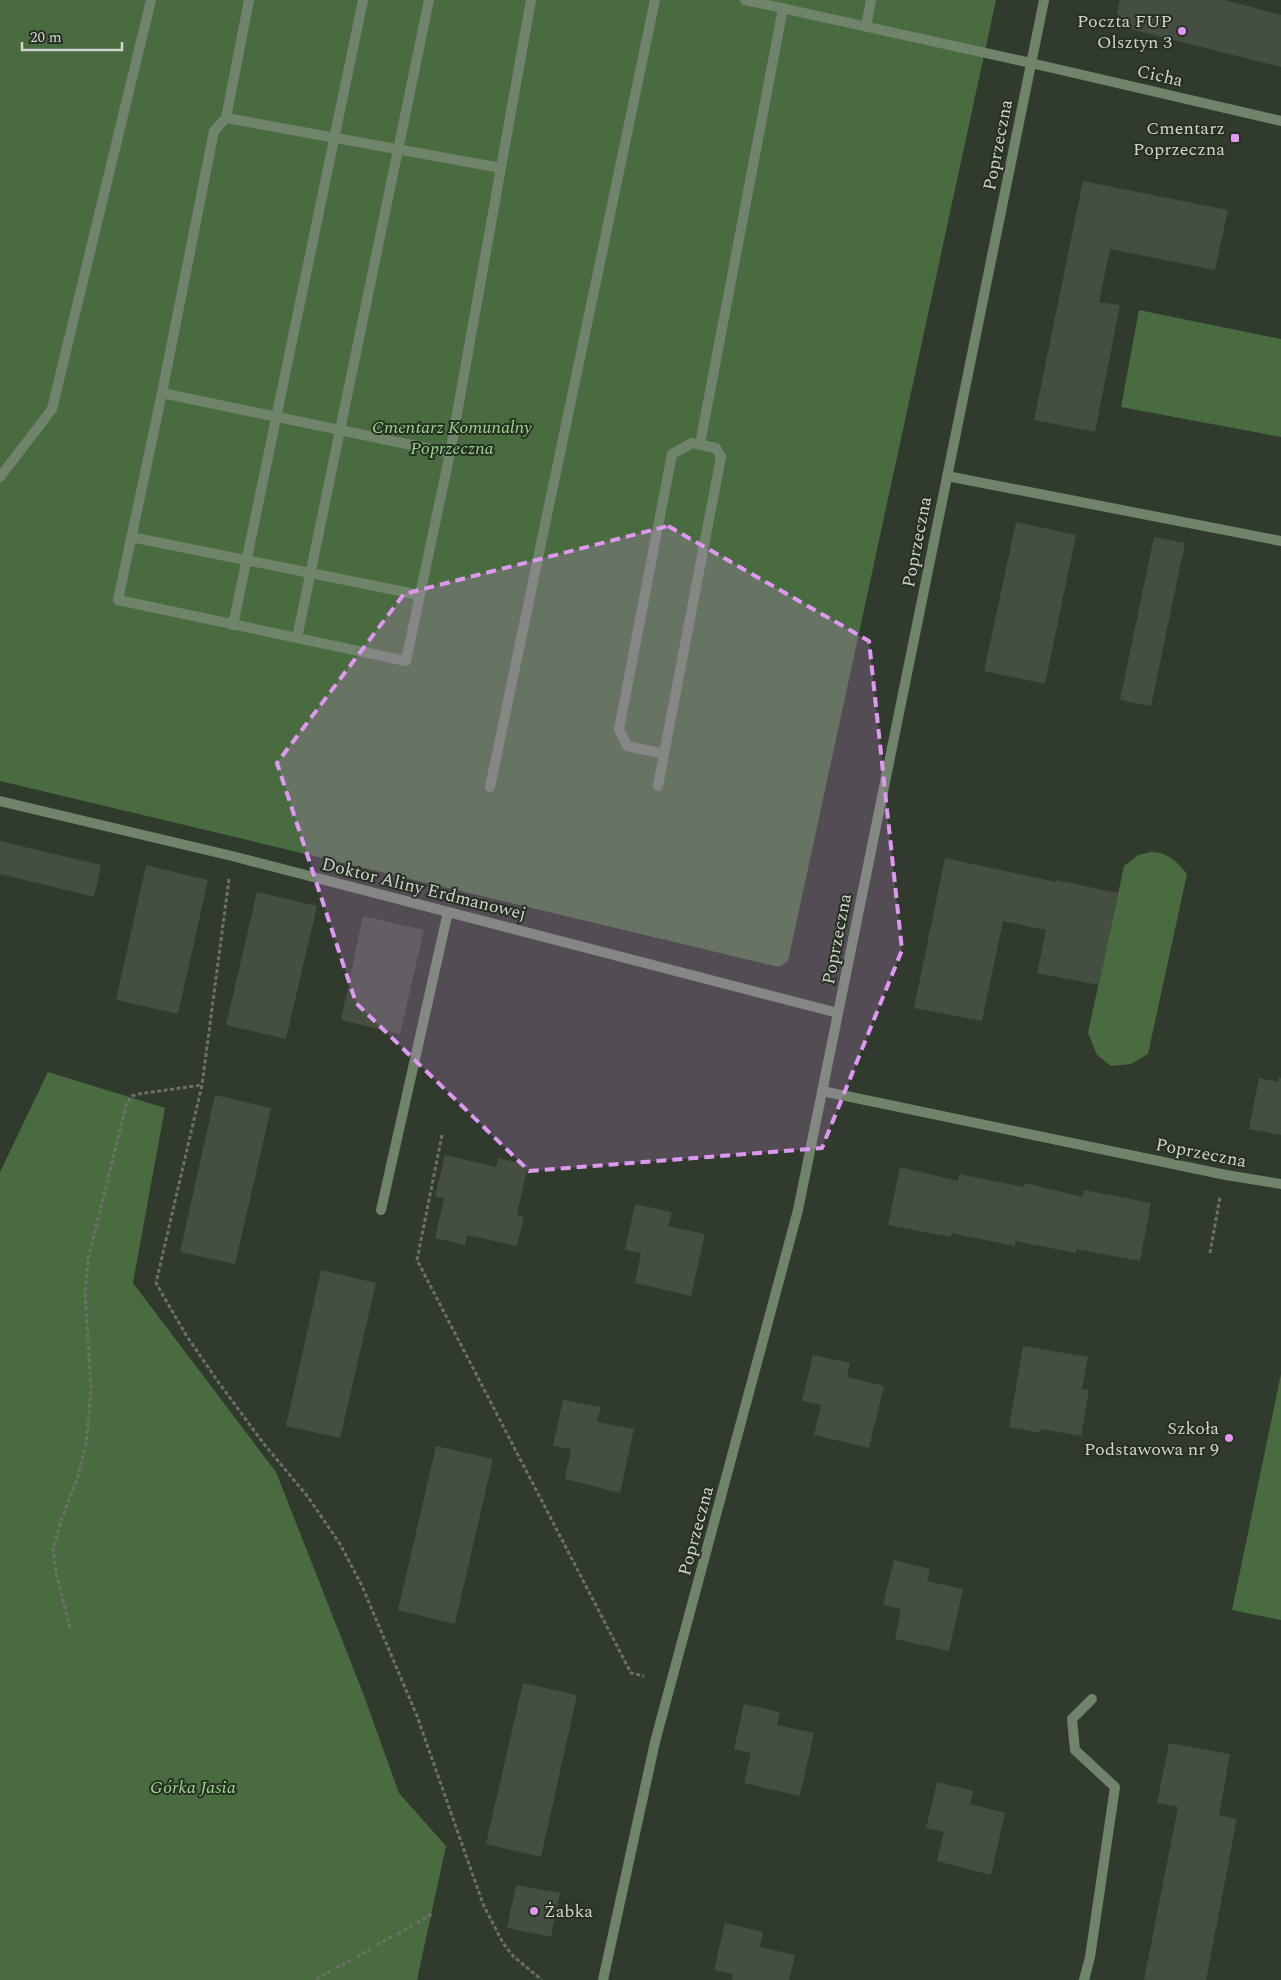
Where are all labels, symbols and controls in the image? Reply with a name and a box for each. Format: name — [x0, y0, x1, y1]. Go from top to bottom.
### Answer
place label: Poczta FUP Olsztyn 3 — [1077, 8, 1172, 56]
scale bar — [22, 20, 122, 52]
marker: Poczta FUP Olsztyn 3 — [1176, 25, 1188, 37]
text: 20 m — [30, 26, 62, 49]
street label: Cicha — [1134, 58, 1186, 94]
street label: Poprzeczna — [976, 97, 1020, 193]
place label: Cmentarz Poprzeczna — [1133, 115, 1225, 163]
marker: Cmentarz Poprzeczna — [1229, 132, 1241, 144]
park label: Cmentarz Komunalny Poprzeczna — [372, 414, 532, 462]
street label: Poprzeczna — [895, 494, 939, 590]
street label: Doktor Aliny Erdmanowej — [319, 850, 529, 928]
street label: Poprzeczna — [815, 891, 859, 987]
street label: Poprzeczna — [1153, 1131, 1249, 1175]
place label: Szkoła Podstawowa nr 9 — [1084, 1415, 1219, 1463]
marker: Szkoła Podstawowa nr 9 — [1223, 1432, 1235, 1444]
street label: Poprzeczna — [671, 1483, 721, 1579]
park label: Górka Jasia — [150, 1774, 236, 1801]
place label: Żabka — [544, 1898, 593, 1925]
marker: Żabka — [528, 1905, 540, 1917]

